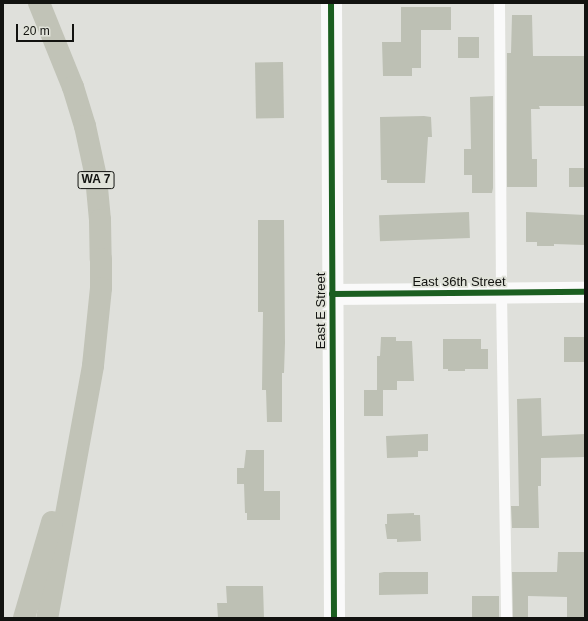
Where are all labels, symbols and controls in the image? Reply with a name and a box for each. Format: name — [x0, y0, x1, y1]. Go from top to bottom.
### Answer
scale bar — [18, 16, 76, 42]
text: 20 m — [23, 24, 50, 38]
road number: WA 7 — [77, 170, 115, 190]
street label: East E Street — [313, 273, 329, 349]
street label: East 36th Street — [412, 274, 506, 290]

